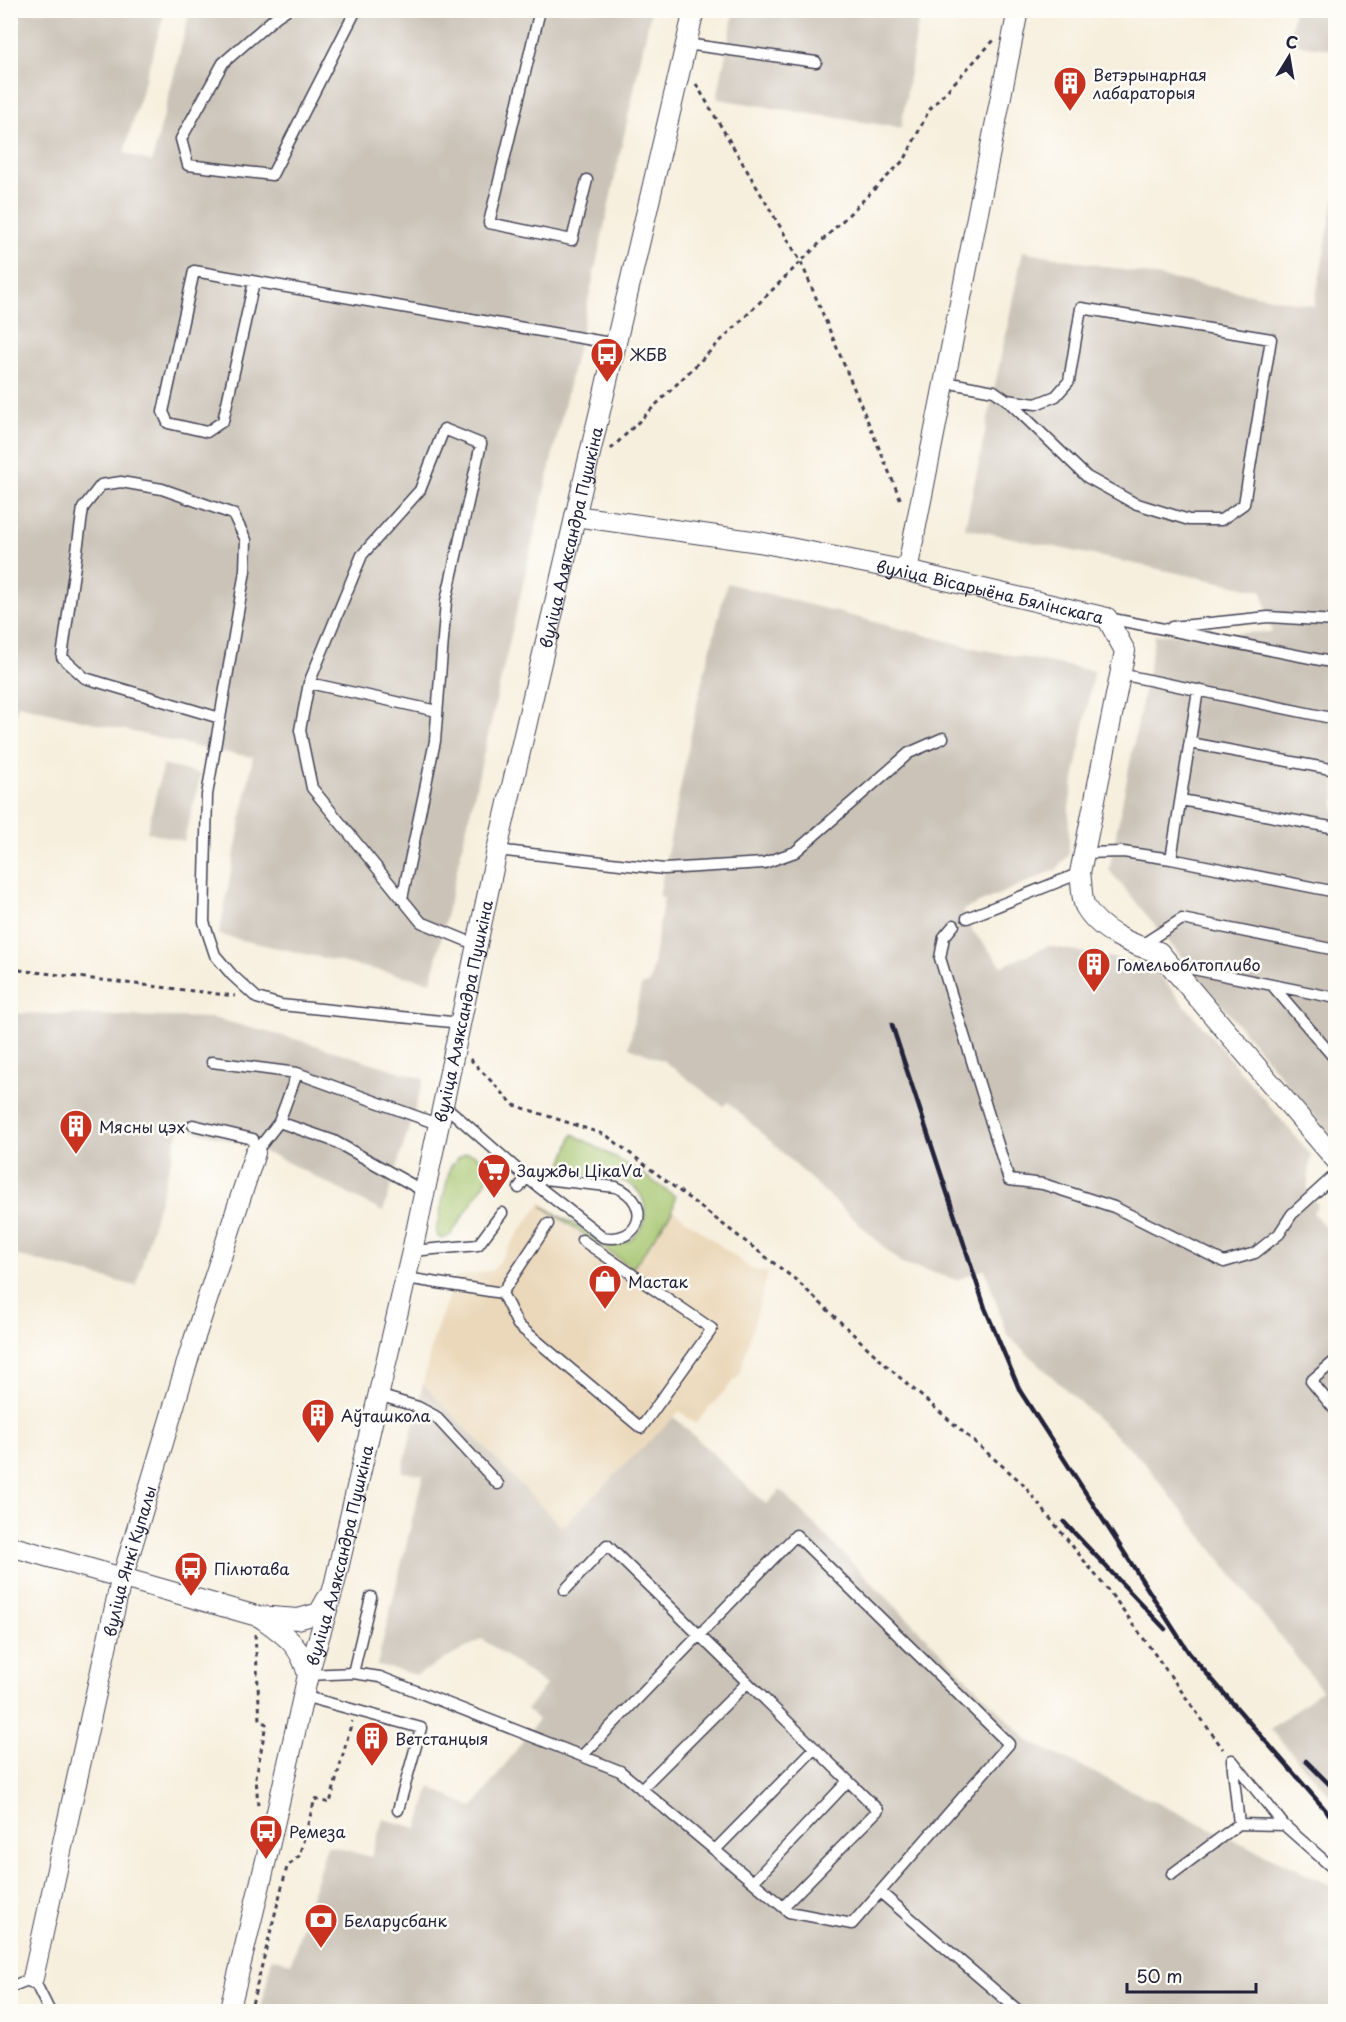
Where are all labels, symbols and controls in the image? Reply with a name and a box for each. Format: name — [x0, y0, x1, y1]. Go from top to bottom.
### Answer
north arrow — [1259, 27, 1319, 87]
text: С — [1284, 28, 1300, 54]
place label: Ветэрынарная лабараторыя — [1092, 62, 1207, 104]
building icon: Ветэрынарная лабараторыя — [1052, 65, 1088, 112]
bus stop icon: ЖБВ — [589, 336, 625, 383]
place label: ЖБВ — [629, 342, 667, 366]
street label: вуліца Аляксандра Пушкіна — [533, 424, 608, 650]
street label: вуліца Вісарыёна Бялінскага — [874, 553, 1106, 629]
street label: вуліца Аляксандра Пушкіна — [428, 898, 498, 1125]
building icon: Гомельоблтопливо — [1076, 946, 1112, 993]
place label: Гомельоблтопливо — [1117, 952, 1261, 976]
building icon: Мясны цэх — [58, 1108, 94, 1155]
place label: Мясны цэх — [99, 1114, 186, 1138]
supermarket icon: Заужды ЦікаVа — [476, 1152, 512, 1199]
place label: Заужды ЦікаVа — [517, 1158, 642, 1182]
shop icon: Мастак — [587, 1263, 623, 1310]
place label: Мастак — [628, 1269, 689, 1293]
building icon: Аўташкола — [300, 1397, 336, 1444]
place label: Аўташкола — [341, 1403, 430, 1427]
street label: вуліца Аляксандра Пушкіна — [299, 1443, 378, 1668]
street label: вуліца Янкі Купалы — [97, 1483, 161, 1639]
bus stop icon: Пілютава — [173, 1550, 209, 1597]
place label: Пілютава — [214, 1556, 289, 1580]
building icon: Ветстанцыя — [354, 1720, 390, 1767]
place label: Ветстанцыя — [395, 1726, 488, 1750]
bus stop icon: Ремеза — [248, 1813, 284, 1860]
place label: Ремеза — [289, 1819, 345, 1843]
bank icon: Беларусбанк — [303, 1902, 339, 1949]
place label: Беларусбанк — [344, 1908, 448, 1932]
scale bar — [1127, 1956, 1256, 1994]
text: 50 m — [1136, 1962, 1183, 1989]

